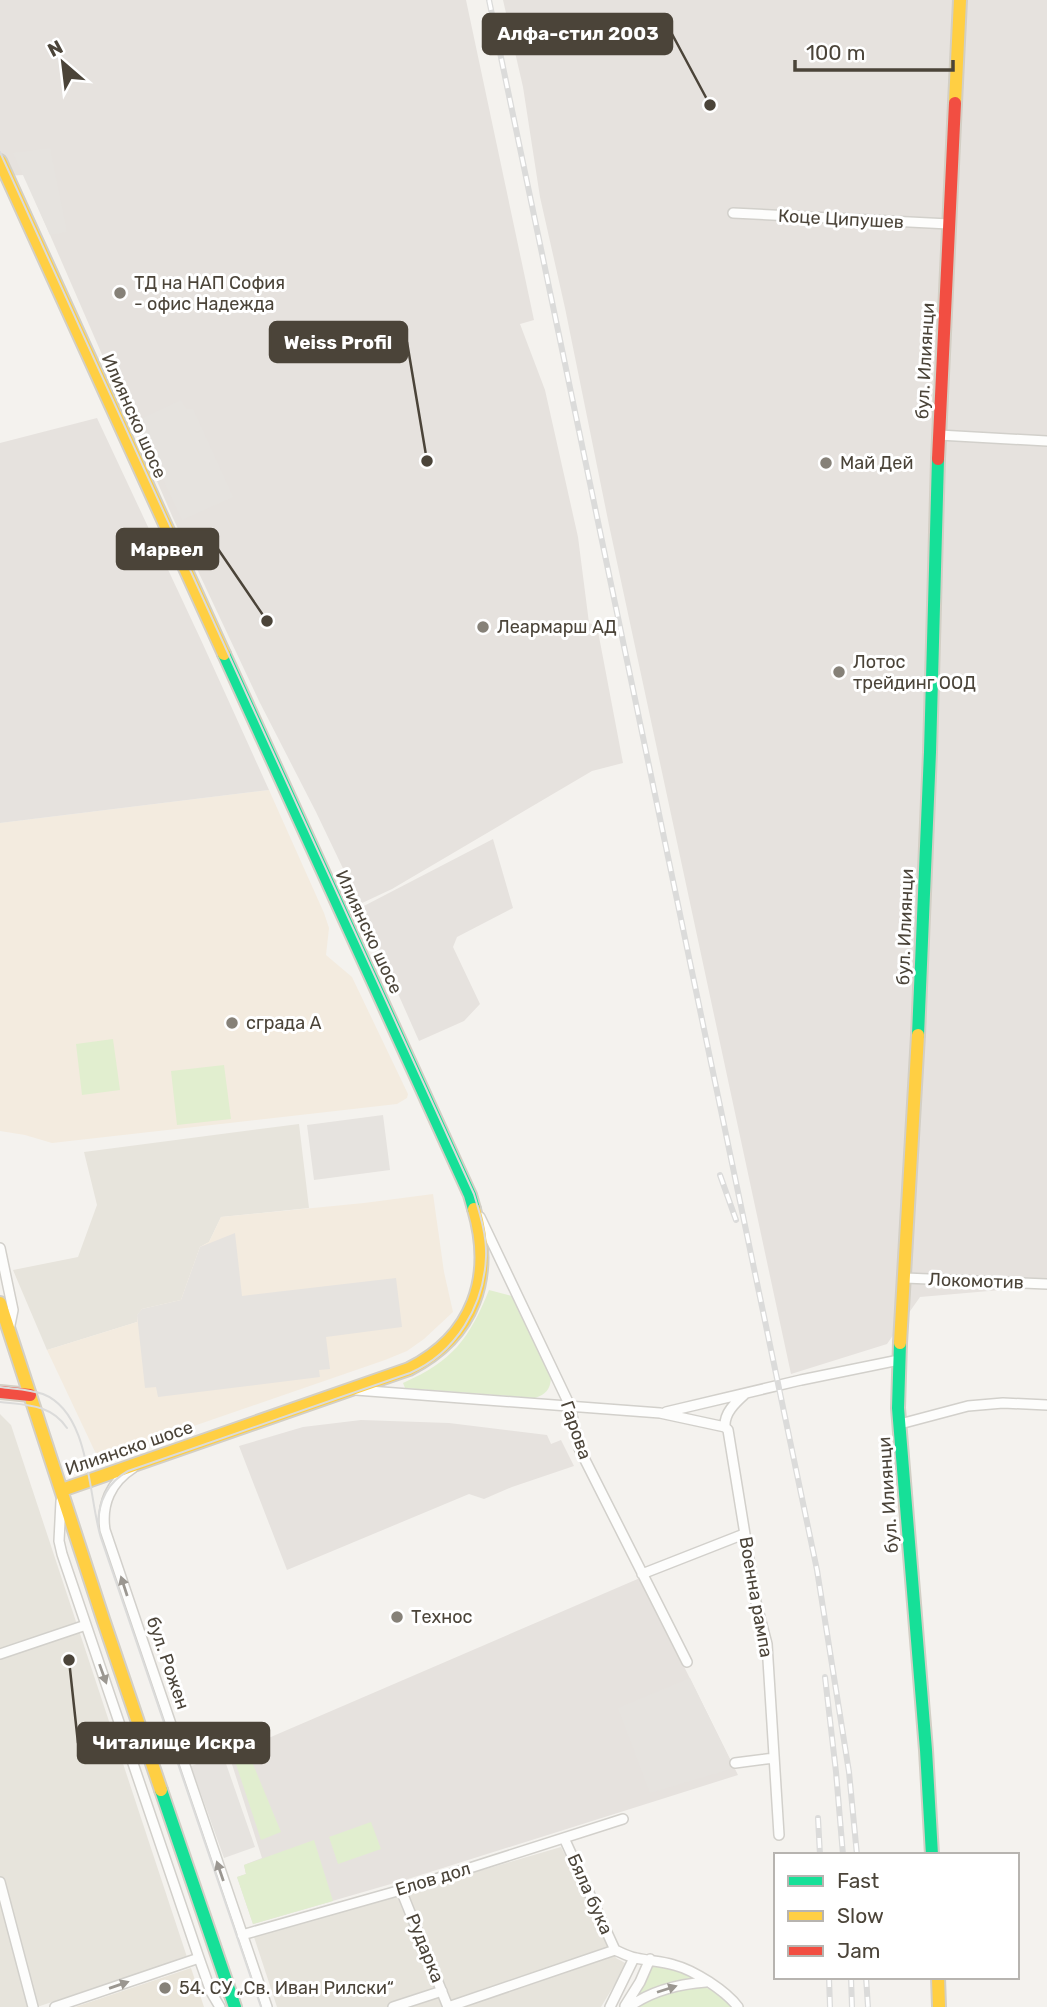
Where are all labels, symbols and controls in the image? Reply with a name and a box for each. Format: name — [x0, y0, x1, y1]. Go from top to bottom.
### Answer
callout: Алфа-стил 2003 — [483, 14, 672, 54]
text: Алфа-стил 2003 — [497, 22, 659, 45]
north arrow — [28, 28, 98, 98]
scale bar — [795, 28, 953, 72]
text: N — [44, 35, 67, 62]
text: 100 m — [806, 40, 865, 65]
street label: Коце Ципушев — [778, 205, 904, 233]
place label: ТД на НАП София - офис Надежда — [134, 272, 285, 315]
marker: ТД на НАП София - офис Надежда — [112, 285, 128, 301]
street label: бул. Илиянци — [911, 302, 939, 420]
callout: Weiss Profil — [270, 322, 407, 362]
text: Weiss Profil — [284, 331, 392, 354]
street label: Илиянско шосе — [97, 350, 171, 482]
place label: Май Дей — [840, 452, 913, 474]
marker: Май Дей — [818, 455, 834, 471]
callout: Марвел — [117, 529, 218, 569]
text: Марвел — [130, 538, 204, 561]
place label: Леармарш АД — [497, 616, 617, 638]
marker: Леармарш АД — [475, 619, 491, 635]
place label: Лотос трейдинг ООД — [853, 651, 976, 694]
marker: Лотос трейдинг ООД — [831, 664, 847, 680]
street label: Илиянско шосе — [331, 867, 407, 997]
street label: бул. Илиянци — [892, 868, 918, 986]
place label: сграда А — [246, 1012, 322, 1034]
marker: сграда А — [224, 1015, 240, 1031]
street label: Локомотив — [928, 1268, 1024, 1294]
street label: Гарова — [556, 1398, 596, 1462]
street label: Илиянско шосе — [62, 1416, 196, 1480]
street label: бул. Илиянци — [873, 1436, 903, 1554]
street label: Военна рампа — [735, 1535, 777, 1659]
one-way arrow — [118, 1575, 128, 1596]
place label: Технос — [411, 1606, 472, 1628]
marker: Технос — [389, 1609, 405, 1625]
street label: бул. Рожен — [142, 1614, 194, 1712]
one-way arrow — [98, 1663, 109, 1684]
callout: Читалище Искра — [78, 1723, 269, 1763]
text: Читалище Искра — [92, 1731, 256, 1754]
street label: Бяла бука — [562, 1850, 618, 1938]
legend — [774, 1853, 1019, 1979]
street label: Елов дол — [393, 1857, 473, 1901]
one-way arrow — [215, 1860, 225, 1881]
text: Fast — [837, 1868, 879, 1893]
text: Slow — [837, 1903, 884, 1928]
street label: Рударка — [401, 1910, 449, 1986]
text: Jam — [837, 1938, 881, 1963]
place label: 54. СУ „Св. Иван Рилски“ — [179, 1977, 394, 1999]
one-way arrow — [109, 1979, 130, 1990]
marker: 54. СУ „Св. Иван Рилски“ — [157, 1980, 173, 1996]
one-way arrow — [656, 1983, 677, 1994]

